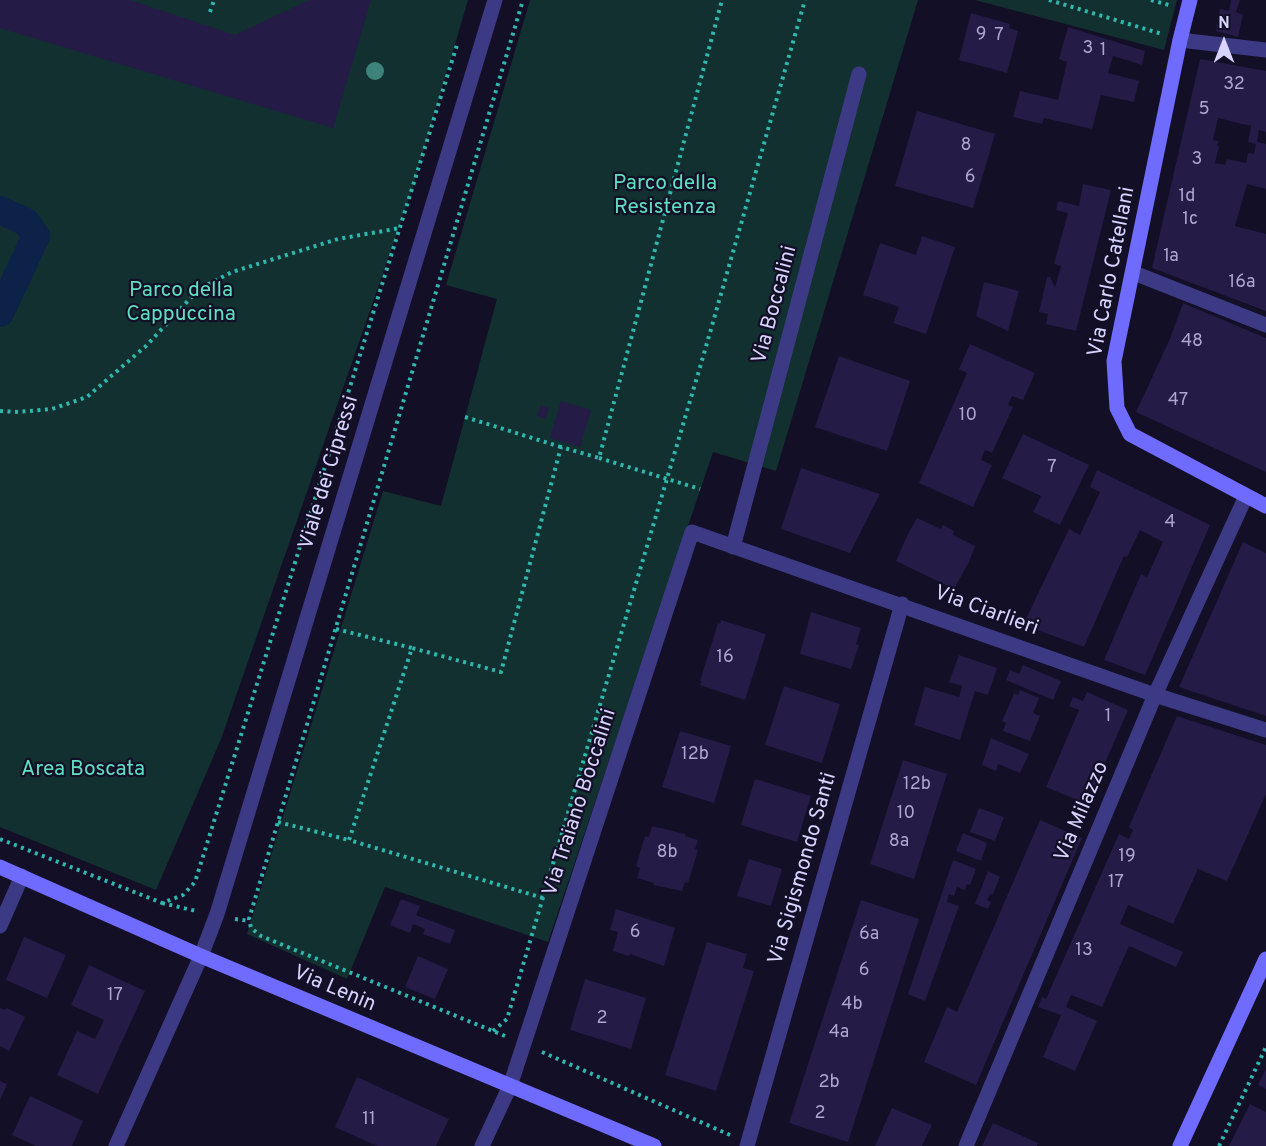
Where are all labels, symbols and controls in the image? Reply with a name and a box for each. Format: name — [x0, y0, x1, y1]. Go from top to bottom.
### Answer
north arrow — [1194, 12, 1254, 72]
text: N — [1218, 14, 1230, 34]
house number: 9 — [976, 24, 986, 46]
house number: 7 — [994, 25, 1004, 47]
house number: 3 — [1083, 38, 1093, 60]
house number: 1 — [1100, 40, 1106, 62]
house number: 32 — [1223, 74, 1245, 96]
house number: 5 — [1198, 99, 1210, 121]
house number: 8 — [961, 135, 971, 157]
house number: 3 — [1192, 149, 1202, 171]
house number: 6 — [965, 167, 975, 189]
park label: Parco della Resistenza — [613, 172, 717, 222]
street label: Via Carlo Catellani — [1084, 185, 1142, 359]
house number: 1d — [1179, 186, 1195, 208]
house number: 1c — [1182, 209, 1198, 231]
street label: Via Boccalini — [748, 243, 804, 367]
house number: 1a — [1163, 246, 1179, 268]
house number: 16a — [1229, 272, 1255, 294]
park label: Parco della Cappuccina — [126, 279, 236, 329]
house number: 48 — [1181, 331, 1203, 353]
house number: 47 — [1168, 390, 1188, 412]
street label: Viale dei Cipressi — [295, 393, 365, 553]
house number: 10 — [959, 405, 977, 427]
house number: 7 — [1047, 457, 1057, 479]
house number: 4 — [1164, 512, 1176, 534]
street label: Via Ciarlieri — [930, 582, 1042, 642]
house number: 16 — [716, 647, 734, 669]
street label: Via Traiano Boccalini — [539, 706, 623, 900]
house number: 1 — [1105, 706, 1111, 728]
house number: 12b — [681, 744, 709, 766]
park label: Area Boscata — [21, 758, 145, 784]
street label: Via Milazzo — [1051, 758, 1115, 866]
street label: Via Sigismondo Santi — [765, 770, 843, 968]
house number: 12b — [903, 774, 931, 796]
house number: 10 — [897, 803, 915, 825]
house number: 8a — [889, 831, 909, 853]
house number: 8b — [656, 842, 678, 864]
house number: 19 — [1118, 846, 1136, 868]
house number: 17 — [1108, 872, 1124, 894]
house number: 6 — [630, 922, 640, 944]
house number: 6a — [859, 924, 879, 946]
house number: 13 — [1075, 940, 1093, 962]
house number: 6 — [859, 960, 869, 982]
street label: Via Lenin — [289, 961, 379, 1019]
house number: 17 — [107, 985, 123, 1007]
house number: 4b — [841, 994, 863, 1016]
house number: 2 — [596, 1008, 608, 1030]
house number: 4a — [829, 1022, 849, 1044]
house number: 2b — [818, 1072, 840, 1094]
house number: 2 — [814, 1103, 826, 1125]
house number: 11 — [362, 1109, 376, 1131]

